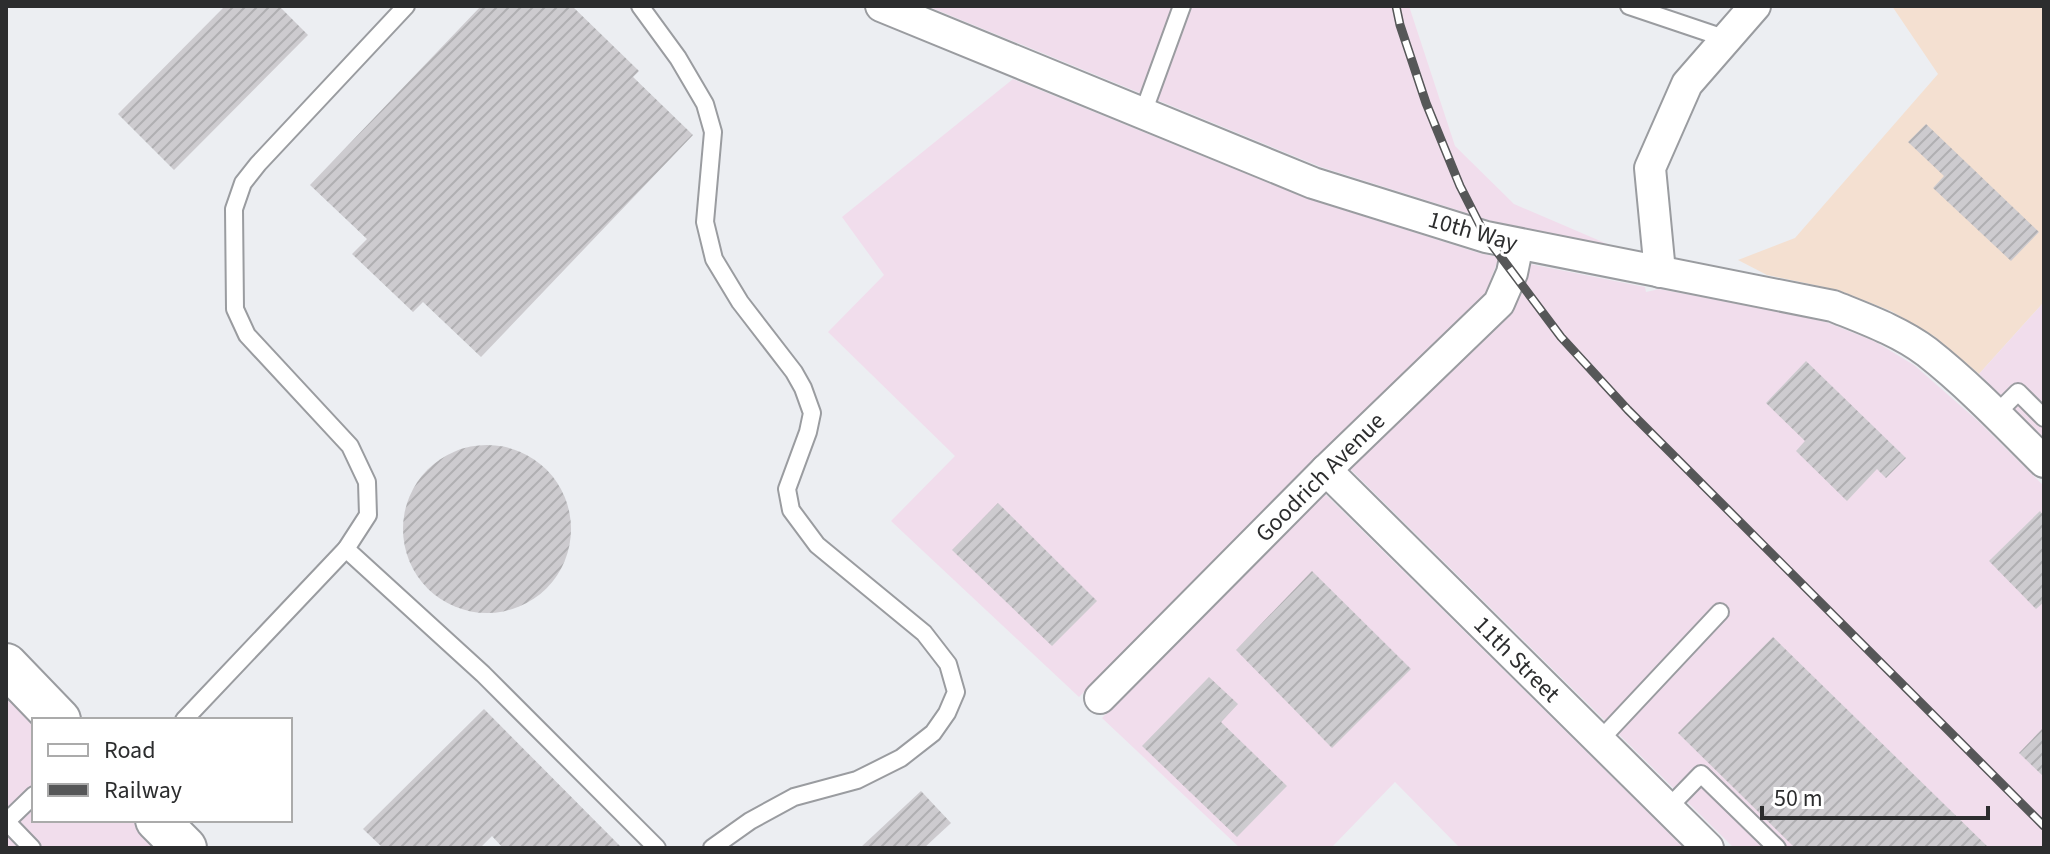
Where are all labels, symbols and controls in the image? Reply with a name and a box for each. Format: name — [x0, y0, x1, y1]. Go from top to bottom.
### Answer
street label: 10th Way — [1424, 202, 1522, 261]
street label: Goodrich Avenue — [1247, 404, 1393, 550]
street label: 11th Street — [1465, 608, 1568, 711]
legend — [32, 718, 292, 822]
text: Road — [104, 733, 156, 768]
scale bar — [1762, 770, 1988, 820]
text: Railway — [104, 773, 182, 808]
text: 50 m — [1774, 781, 1823, 816]

